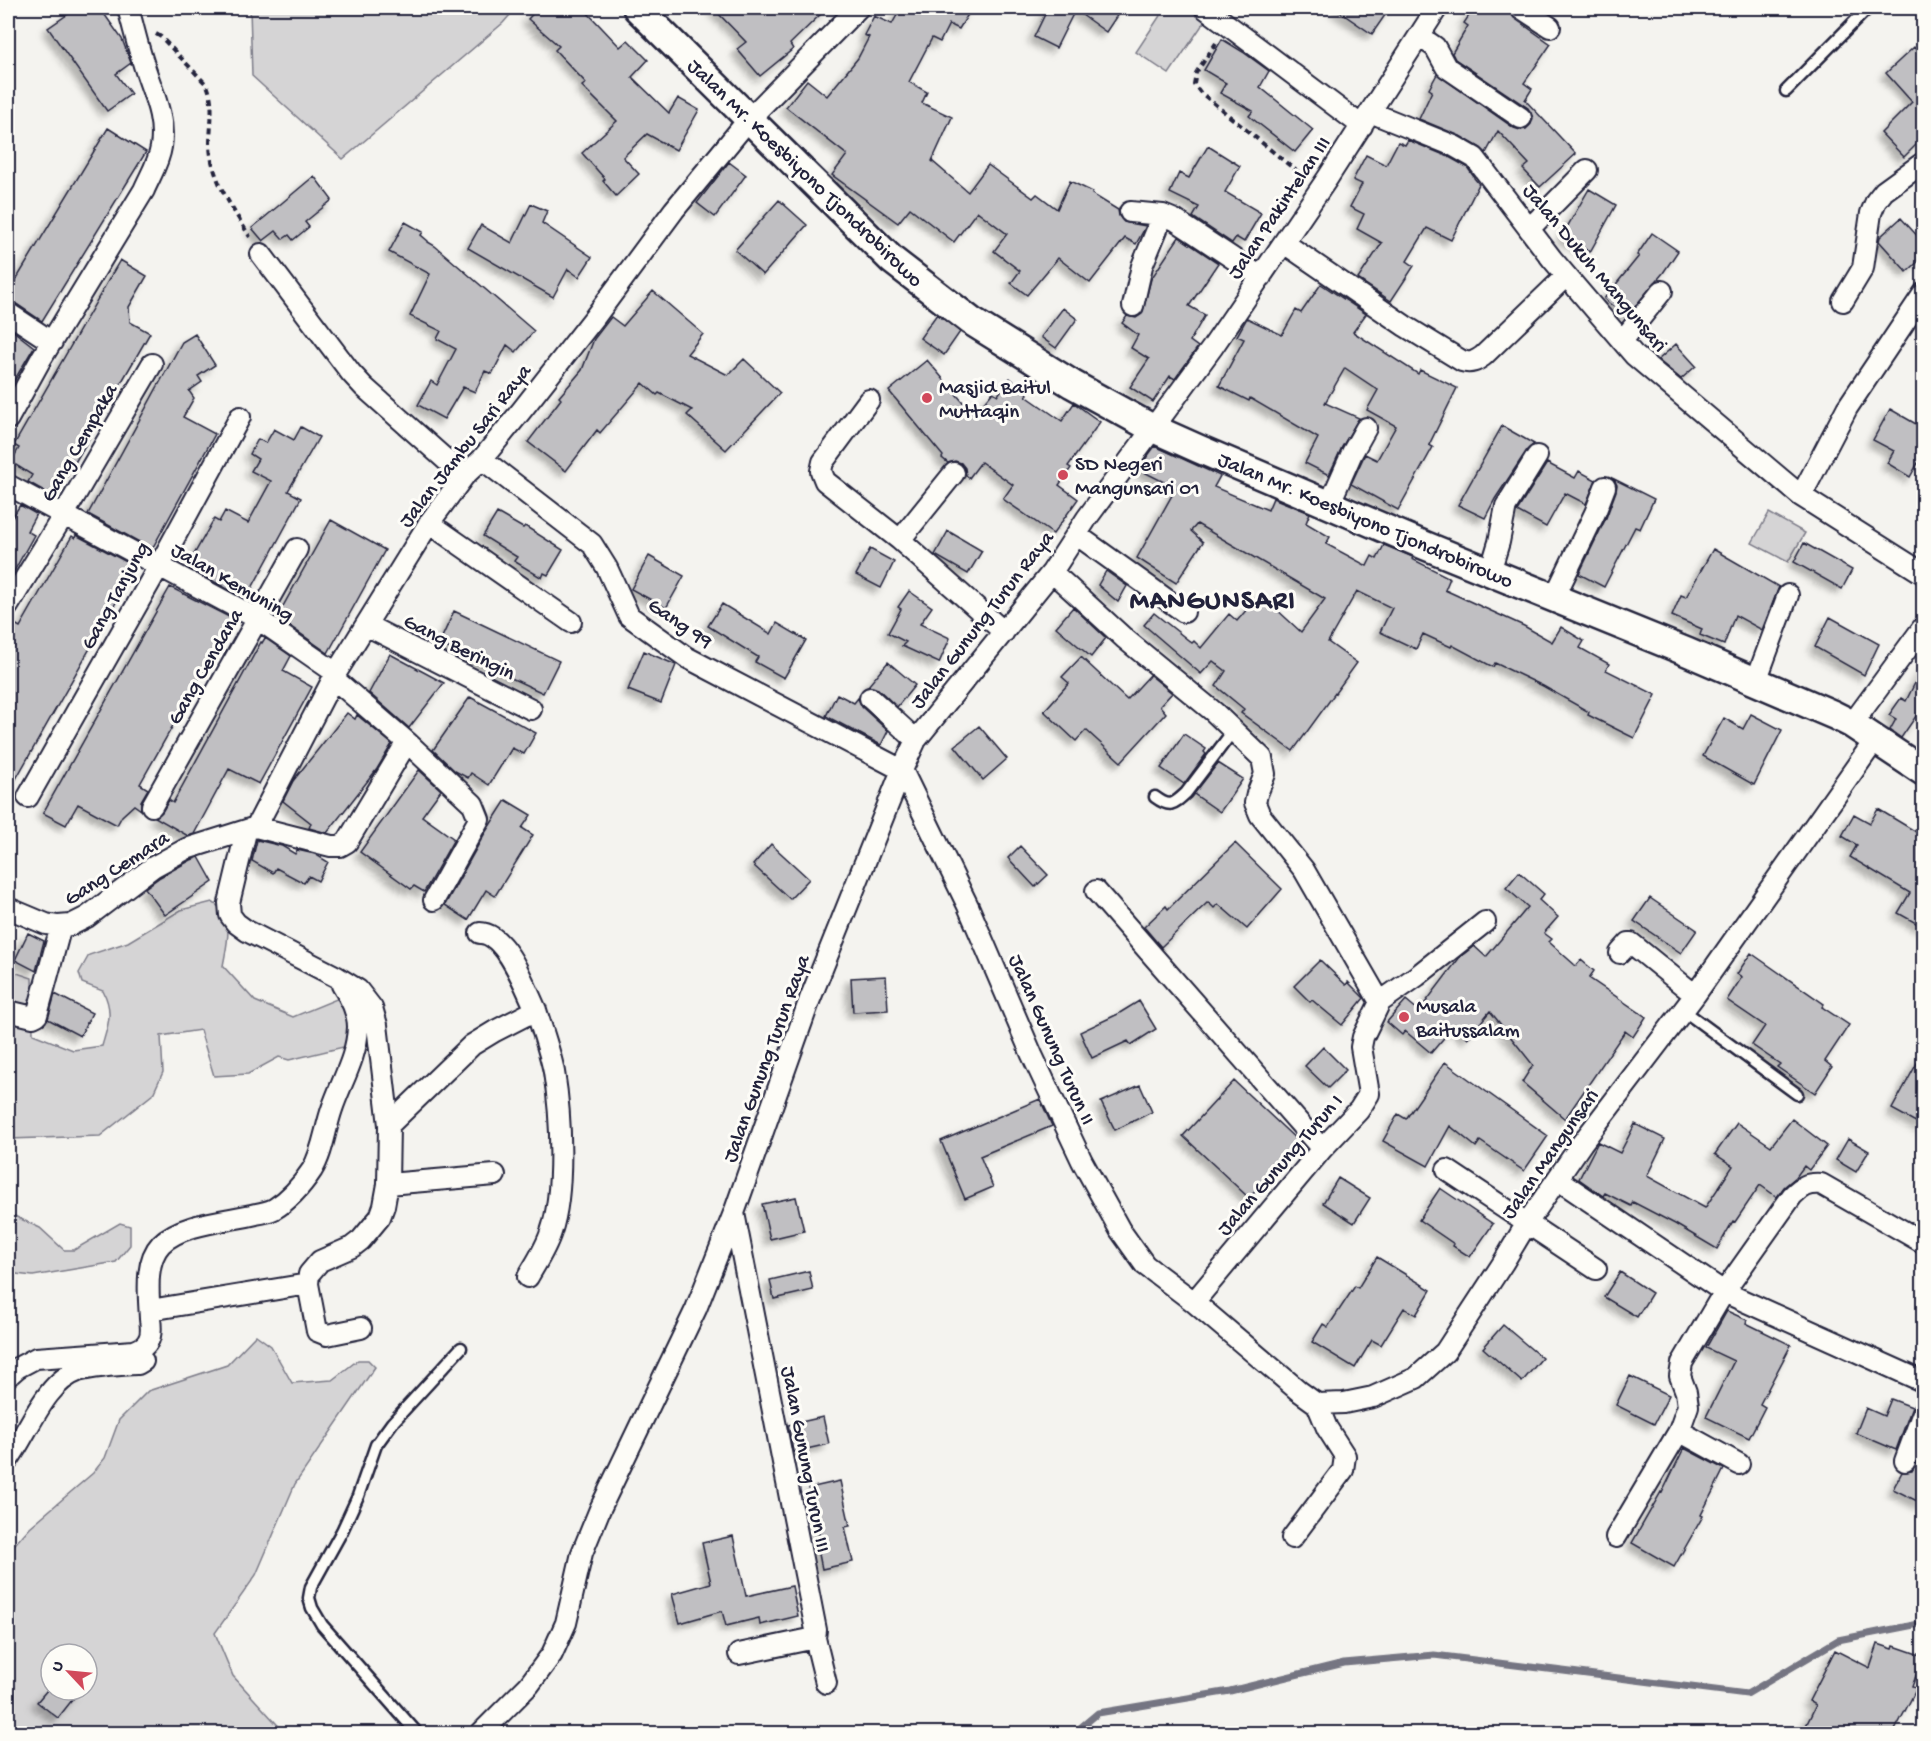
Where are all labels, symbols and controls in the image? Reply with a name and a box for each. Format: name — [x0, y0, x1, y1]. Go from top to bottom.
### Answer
street label: Jalan Mr. Koesbiyono Tjondrobirowo — [680, 55, 927, 294]
street label: Jalan Pakintelan III — [1224, 133, 1338, 285]
street label: Jalan Dukuh Mangunsari — [1515, 180, 1671, 359]
street label: Jalan Jambu Sari Raya — [395, 359, 539, 534]
place label: Masjid Baitul Muttaqin — [939, 377, 1051, 426]
street label: Gang Cempaka — [37, 379, 126, 507]
marker: Masjid Baitul Muttaqin — [920, 391, 934, 405]
street label: Jalan Mr. Koesbiyono Tjondrobirowo — [1213, 449, 1516, 596]
place label: SD Negeri Mangunsari 01 — [1075, 454, 1200, 503]
marker: SD Negeri Mangunsari 01 — [1056, 468, 1070, 482]
street label: Jalan Gunung Turun Raya — [907, 526, 1062, 715]
street label: Gang Tanjung — [77, 538, 157, 655]
street label: Jalan Kemuning — [165, 539, 297, 629]
district label: MANGUNSARI — [1130, 587, 1296, 619]
street label: Gang 99 — [642, 594, 717, 656]
street label: Gang Cendana — [164, 604, 251, 730]
street label: Gang Beringin — [398, 610, 518, 688]
street label: Gang Cemara — [61, 826, 176, 913]
street label: Jalan Gunung Turun Raya — [719, 951, 818, 1166]
street label: Jalan Gunung Turun II — [1001, 951, 1099, 1130]
place label: Musala Baitussalam — [1415, 996, 1520, 1045]
marker: Musala Baitussalam — [1397, 1010, 1411, 1024]
street label: Jalan Mangunsari — [1498, 1085, 1606, 1225]
street label: Jalan Gunung Turun I — [1213, 1091, 1350, 1242]
street label: Jalan Gunung Turun III — [773, 1364, 834, 1555]
north arrow — [39, 1642, 99, 1702]
text: U — [48, 1658, 70, 1675]

